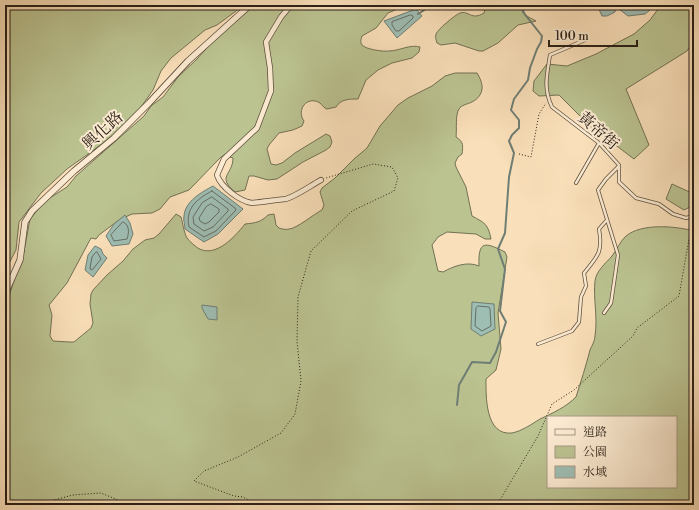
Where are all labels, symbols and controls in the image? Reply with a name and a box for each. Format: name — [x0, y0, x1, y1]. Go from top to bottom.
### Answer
scale bar — [549, 22, 637, 48]
text: 100 m — [555, 29, 589, 44]
street label: 興化路 — [78, 107, 127, 154]
street label: 黃帝街 — [574, 107, 623, 154]
legend — [547, 416, 677, 488]
text: 道路 — [583, 425, 607, 440]
text: 公園 — [583, 445, 607, 460]
text: 水域 — [583, 465, 607, 480]

